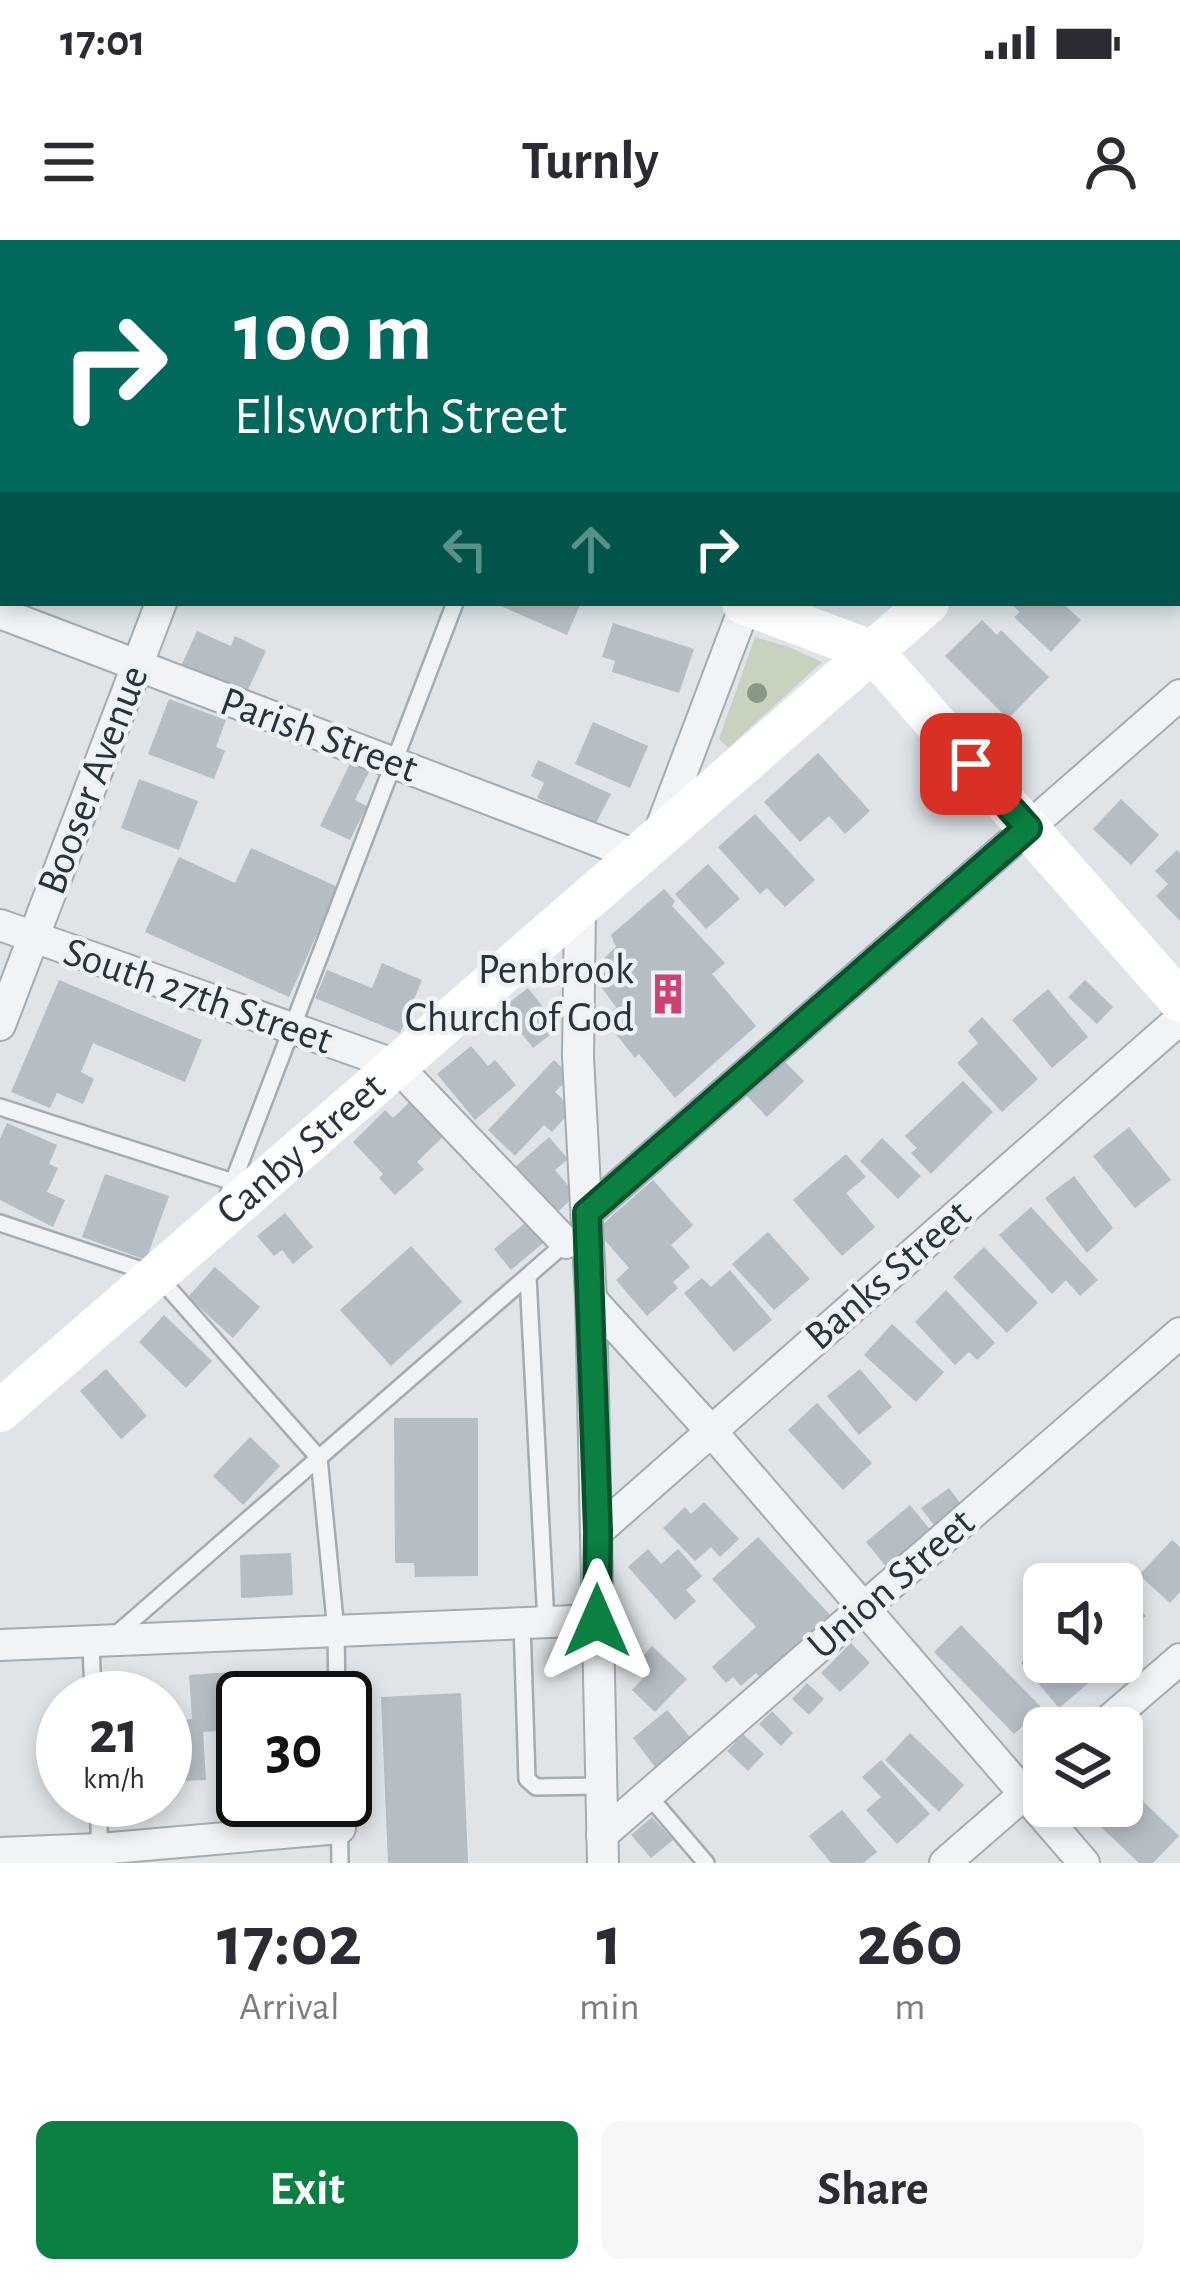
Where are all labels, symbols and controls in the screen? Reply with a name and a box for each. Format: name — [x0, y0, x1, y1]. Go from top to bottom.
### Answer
text: 17:01 — [60, 19, 146, 64]
icon: menu — [36, 129, 102, 195]
icon: person — [1078, 129, 1144, 195]
text: Turnly — [521, 135, 659, 189]
icon: right — [36, 288, 192, 444]
text: 100 m — [234, 292, 432, 376]
text: Ellsworth Street — [234, 390, 567, 444]
icon: left — [432, 516, 498, 582]
icon: ahead — [558, 516, 624, 582]
icon: right — [684, 516, 750, 582]
street label: Booser Avenue — [30, 660, 156, 900]
street label: Parish Street — [215, 680, 423, 790]
pin — [920, 713, 1022, 815]
icon: arrive — [938, 731, 1004, 797]
street label: South 27th Street — [58, 930, 338, 1062]
place label: Penbrook Church of God — [405, 949, 634, 1039]
building icon: Penbrook Church of God — [645, 971, 691, 1017]
street label: Canby Street — [209, 1065, 393, 1233]
street label: Banks Street — [797, 1192, 979, 1358]
street label: Union Street — [800, 1501, 982, 1667]
position arrow — [534, 1558, 660, 1684]
map controls — [1023, 1563, 1143, 1827]
button: sound — [1023, 1563, 1143, 1683]
speed limit sign: 30 — [216, 1671, 372, 1827]
text: 21 — [89, 1704, 139, 1764]
button: layers — [1023, 1707, 1143, 1827]
text: km/h — [83, 1764, 145, 1794]
text: 17:02 — [217, 1906, 362, 1978]
text: 1 — [596, 1906, 622, 1978]
text: 260 — [857, 1906, 963, 1978]
text: Arrival — [239, 1988, 340, 2027]
text: min — [579, 1988, 640, 2027]
text: m — [894, 1988, 925, 2027]
button: Exit — [36, 2121, 578, 2259]
button: Share — [602, 2121, 1144, 2259]

